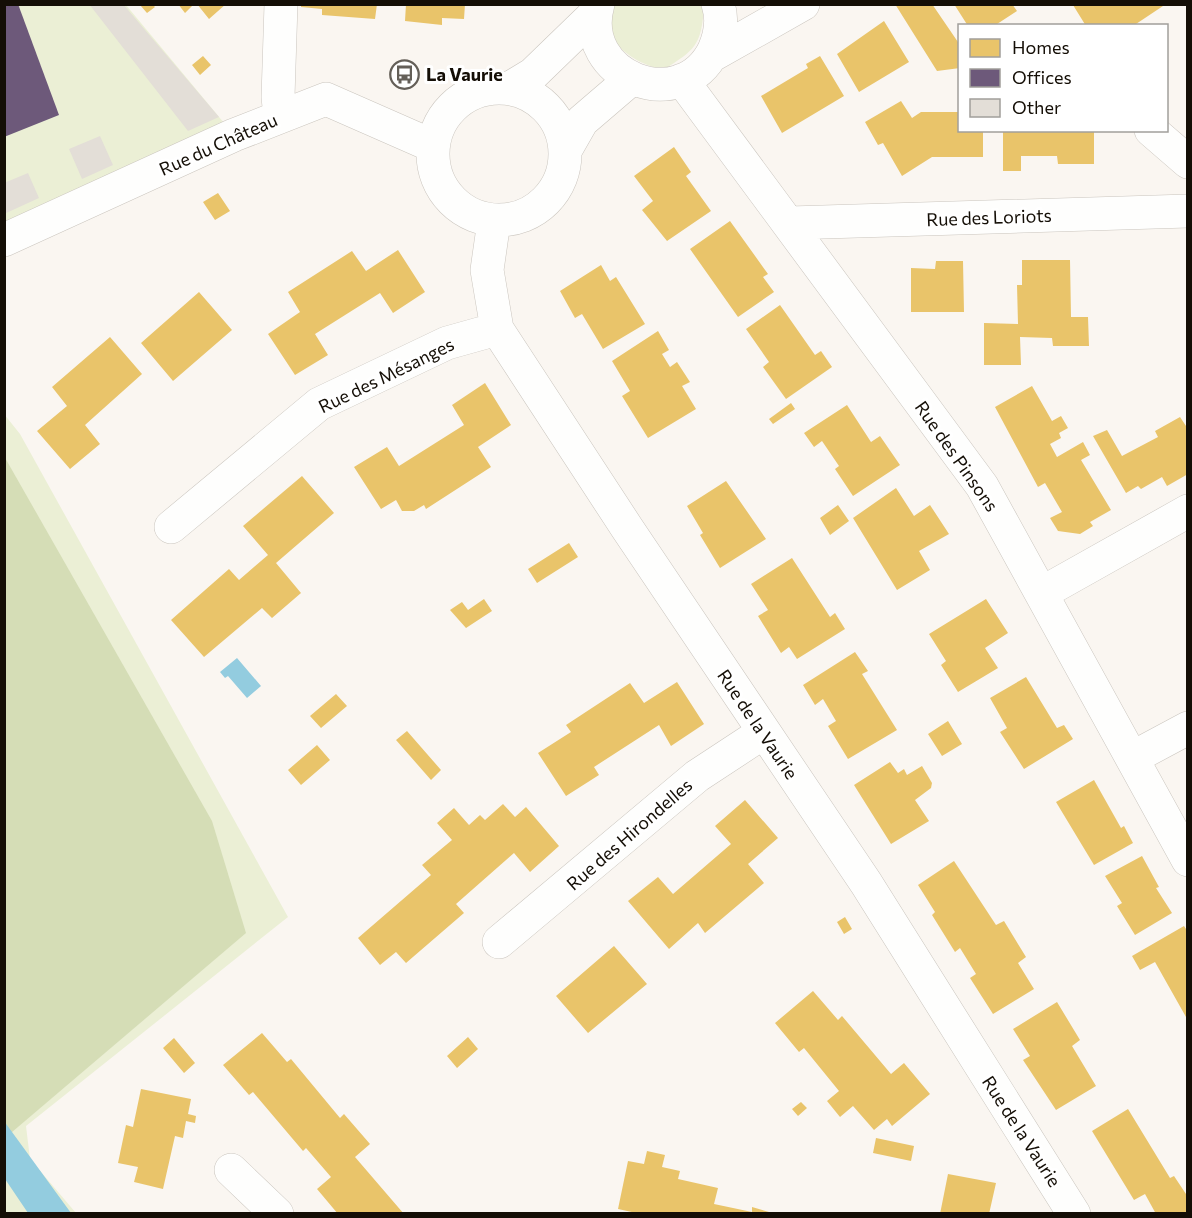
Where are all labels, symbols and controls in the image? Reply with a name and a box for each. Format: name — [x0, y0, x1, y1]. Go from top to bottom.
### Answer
legend — [958, 24, 1168, 132]
text: Homes — [1012, 36, 1070, 58]
bus stop icon: La Vaurie — [389, 58, 421, 90]
place label: La Vaurie — [426, 63, 503, 85]
text: Offices — [1012, 66, 1072, 88]
text: Other — [1012, 96, 1061, 118]
street label: Rue du Château — [155, 108, 281, 180]
street label: Rue des Loriots — [926, 204, 1052, 230]
street label: Rue des Mésanges — [315, 333, 457, 417]
street label: Rue des Pinsons — [911, 396, 1003, 516]
street label: Rue de la Vaurie — [713, 665, 803, 783]
street label: Rue des Hirondelles — [562, 773, 696, 895]
street label: Rue de la Vaurie — [978, 1071, 1066, 1191]

